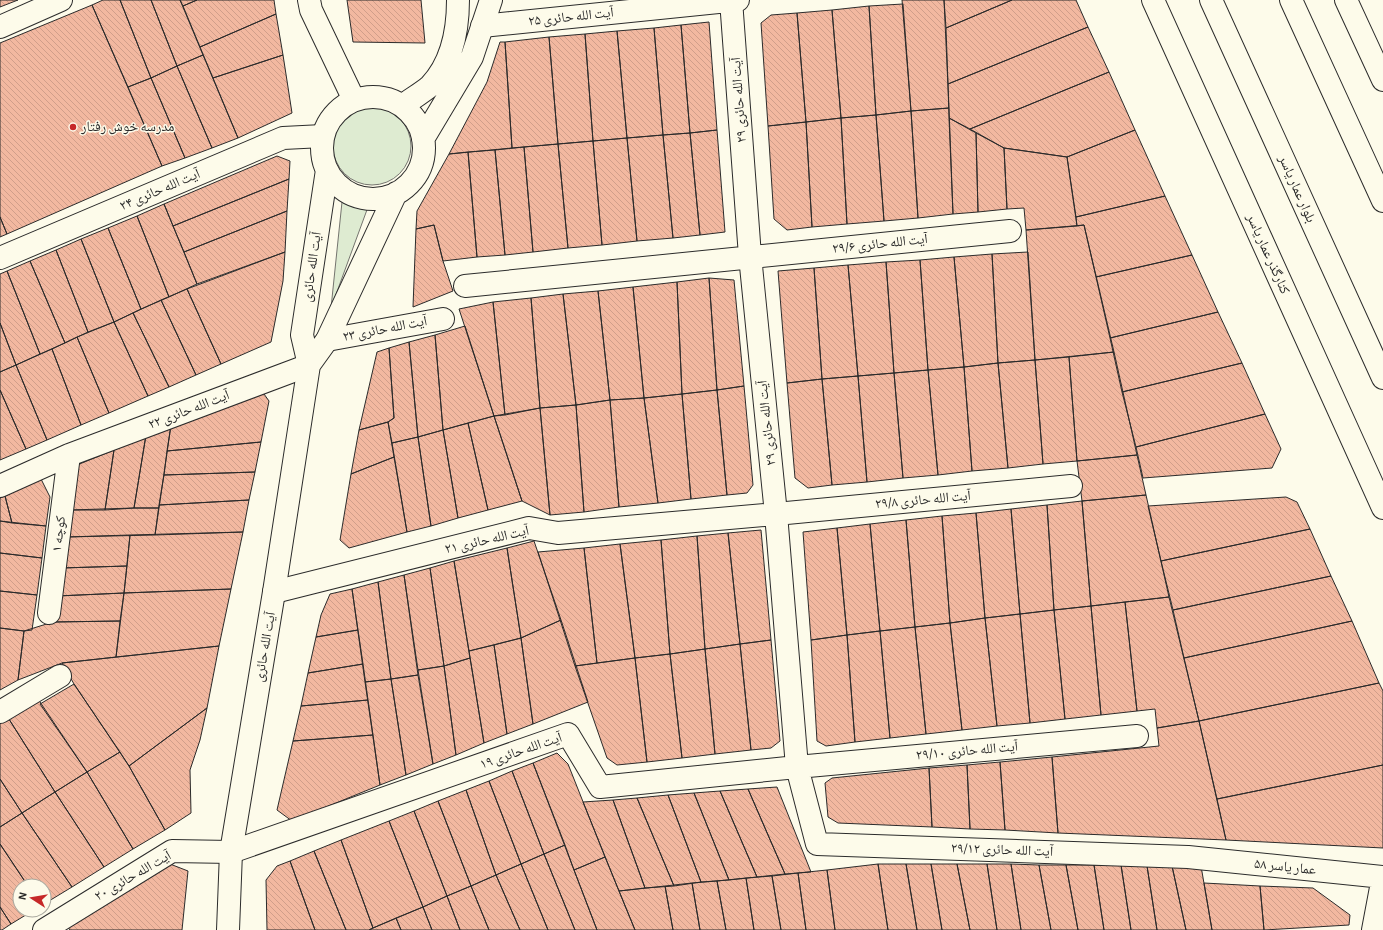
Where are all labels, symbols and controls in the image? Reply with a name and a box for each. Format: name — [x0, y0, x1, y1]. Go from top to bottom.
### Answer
street label: آیت الله حائری ۲۵ — [528, 5, 615, 29]
street label: آیت الله حائری ۲۹ — [728, 56, 750, 143]
place label: مدرسه خوش رفتار — [80, 120, 175, 135]
marker: مدرسه خوش رفتار — [68, 122, 78, 132]
street label: بلوار عمار یاسر — [1275, 152, 1318, 225]
street label: آیت الله حائری ۲۴ — [117, 166, 203, 214]
street label: کنارگذر عمار یاسر — [1243, 211, 1292, 297]
street label: آیت الله حائری — [299, 230, 325, 303]
street label: آیت الله حائری ۲۹/۶ — [831, 231, 929, 257]
street label: آیت الله حائری ۲۳ — [341, 313, 429, 345]
street label: آیت الله حائری ۲۹ — [755, 379, 779, 466]
street label: آیت الله حائری ۲۲ — [146, 387, 232, 433]
street label: آیت الله حائری ۲۹/۸ — [874, 488, 972, 512]
street label: کوچه ۱ — [50, 515, 69, 553]
street label: آیت الله حائری ۲۱ — [443, 523, 531, 557]
street label: آیت الله حائری — [251, 610, 279, 683]
street label: آیت الله حائری ۱۹ — [478, 729, 565, 773]
street label: آیت الله حائری ۲۹/۱۰ — [915, 739, 1019, 763]
street label: آیت الله حائری ۲۹/۱۲ — [951, 840, 1054, 860]
street label: آیت الله حائری ۲۰ — [92, 848, 175, 904]
street label: عمار یاسر ۵۸ — [1253, 857, 1317, 878]
north arrow — [12, 878, 52, 918]
text: N — [17, 891, 29, 901]

